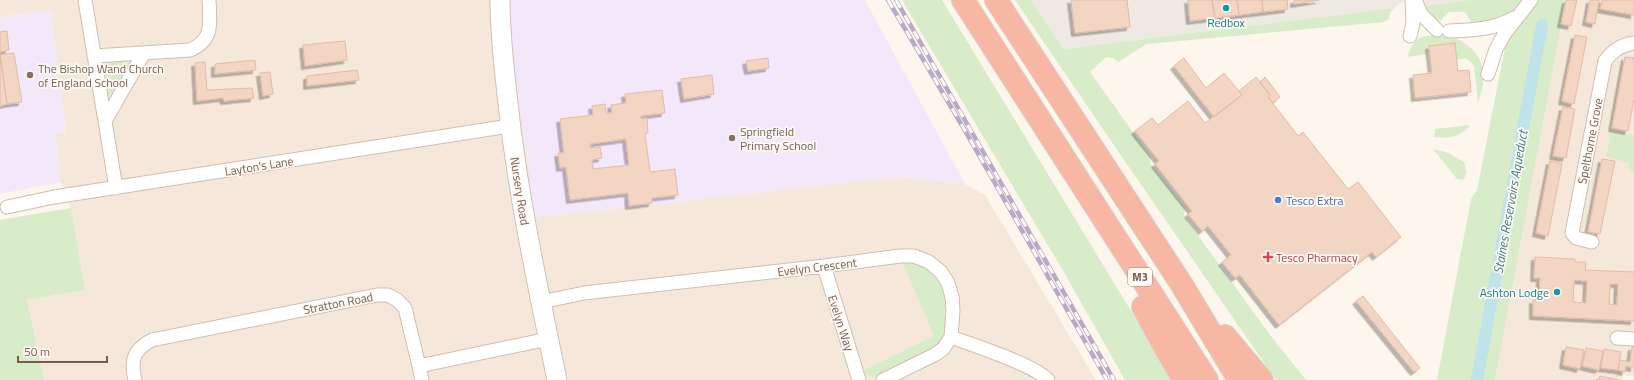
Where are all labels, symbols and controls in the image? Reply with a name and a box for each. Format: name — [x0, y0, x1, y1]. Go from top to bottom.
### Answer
marker: Redbox — [1221, 3, 1231, 13]
place label: Redbox — [1207, 13, 1245, 32]
place label: The Bishop Wand Church of England School — [38, 59, 164, 92]
marker: The Bishop Wand Church of England School — [25, 70, 35, 80]
street label: Spelthorne Grove — [1572, 96, 1608, 186]
place label: Springfield Primary School — [740, 122, 816, 155]
water label: Staines Reservoirs Aqueduct — [1488, 127, 1533, 275]
marker: Springfield Primary School — [727, 133, 737, 143]
street label: Layton's Lane — [223, 151, 295, 181]
street label: Nursery Road — [505, 156, 535, 226]
place label: Tesco Extra — [1286, 191, 1343, 210]
marker: Tesco Extra — [1273, 195, 1283, 205]
place label: Tesco Pharmacy — [1276, 248, 1358, 267]
marker: Tesco Pharmacy — [1263, 252, 1273, 262]
street label: Evelyn Crescent — [776, 253, 859, 281]
road number: M3 — [1128, 268, 1152, 286]
place label: Ashton Lodge — [1480, 283, 1549, 302]
street label: Stratton Road — [302, 287, 374, 319]
marker: Ashton Lodge — [1552, 287, 1562, 297]
street label: Evelyn Way — [823, 292, 859, 354]
scale bar — [18, 338, 107, 364]
text: 50 m — [24, 342, 50, 361]

